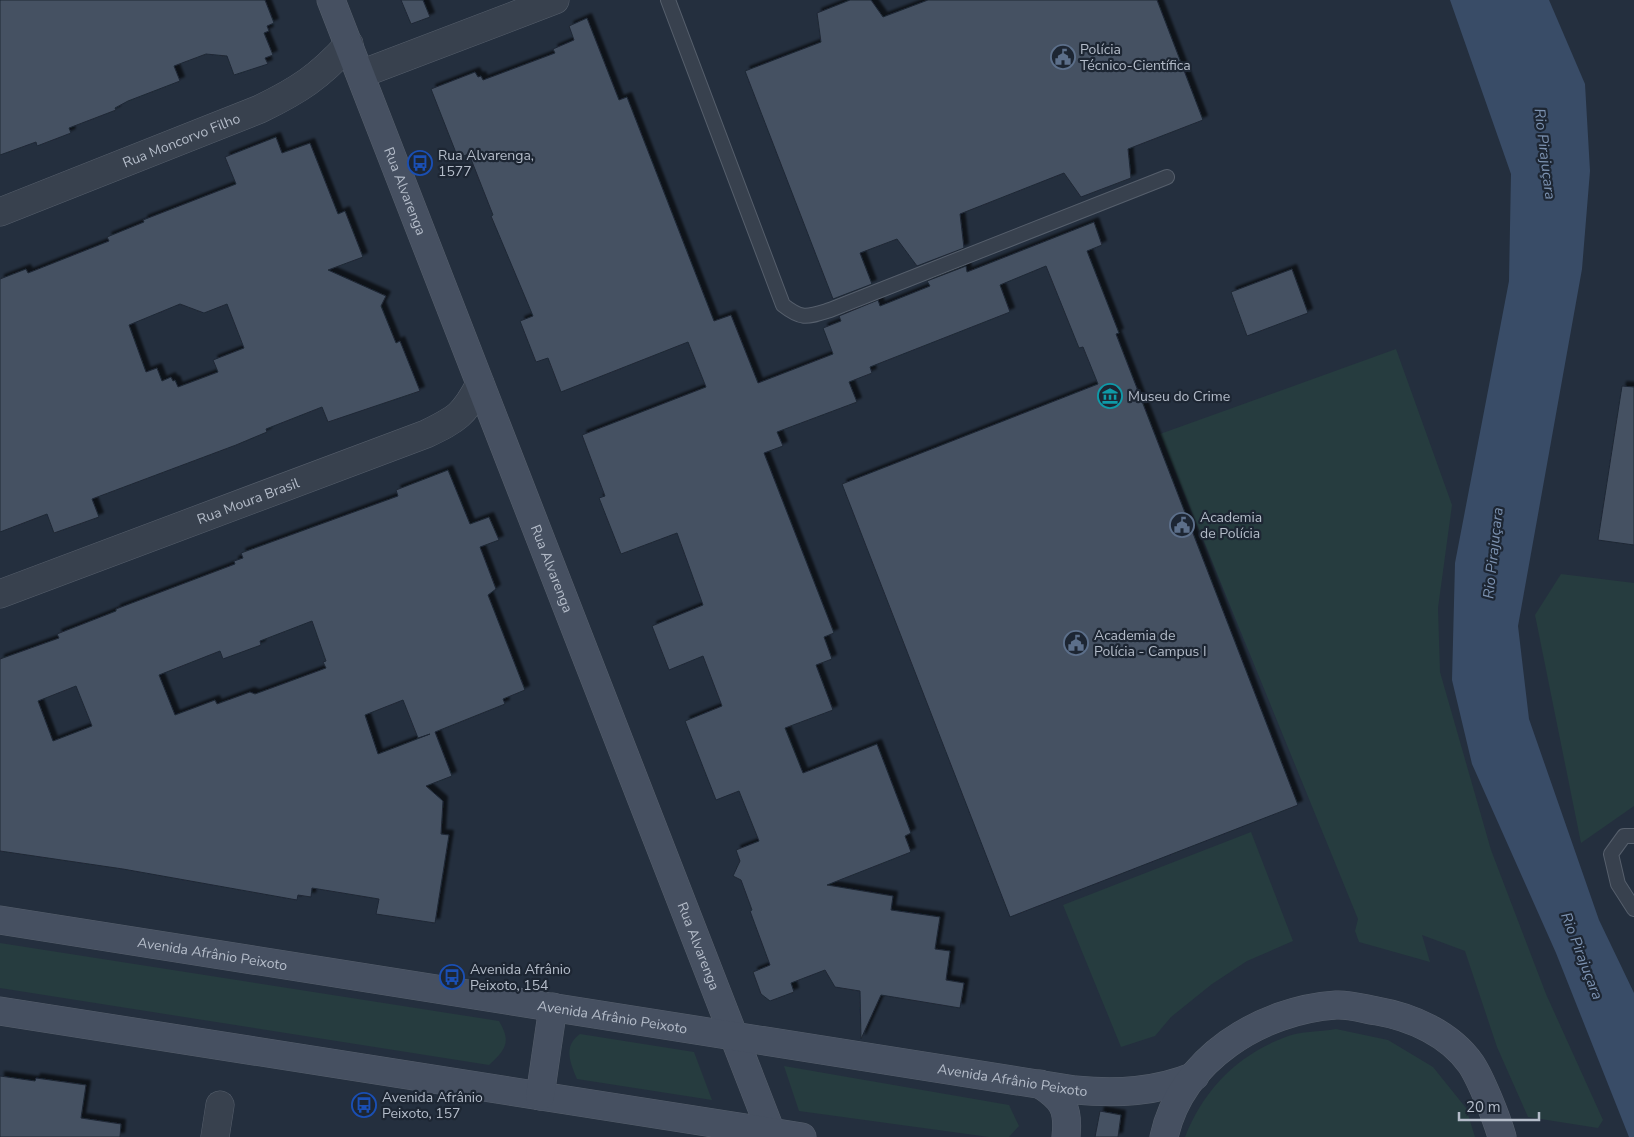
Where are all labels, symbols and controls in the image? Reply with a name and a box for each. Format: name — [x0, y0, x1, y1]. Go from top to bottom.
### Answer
place label: Polícia Técnico-Científica — [1080, 40, 1191, 75]
public building icon: Polícia Técnico-Científica — [1050, 44, 1076, 70]
water label: Rio Pirajuçara — [1529, 107, 1561, 201]
street label: Rua Moncorvo Filho — [120, 109, 243, 172]
street label: Rua Alvarenga — [379, 144, 431, 238]
place label: Rua Alvarenga, 1577 — [438, 146, 534, 181]
bus stop icon: Rua Alvarenga, 1577 — [407, 150, 433, 176]
museum icon: Museu do Crime — [1097, 383, 1123, 409]
place label: Museu do Crime — [1128, 387, 1230, 406]
street label: Rua Moura Brasil — [194, 473, 303, 529]
water label: Rio Pirajuçara — [1478, 506, 1508, 600]
place label: Academia de Polícia — [1200, 508, 1262, 543]
public building icon: Academia de Polícia — [1169, 512, 1195, 538]
street label: Rua Alvarenga — [526, 522, 577, 615]
place label: Academia de Polícia - Campus I — [1094, 626, 1207, 661]
public building icon: Academia de Polícia - Campus I — [1063, 630, 1089, 656]
street label: Rua Alvarenga — [673, 899, 724, 993]
water label: Rio Pirajuçara — [1556, 909, 1608, 1003]
street label: Avenida Afrânio Peixoto — [136, 933, 289, 975]
place label: Avenida Afrânio Peixoto, 154 — [470, 960, 571, 995]
bus stop icon: Avenida Afrânio Peixoto, 154 — [439, 964, 465, 990]
street label: Avenida Afrânio Peixoto — [536, 996, 689, 1039]
street label: Avenida Afrânio Peixoto — [936, 1059, 1088, 1101]
place label: Avenida Afrânio Peixoto, 157 — [382, 1088, 483, 1123]
scale bar — [1459, 1090, 1539, 1122]
bus stop icon: Avenida Afrânio Peixoto, 157 — [351, 1092, 377, 1118]
text: 20 m — [1466, 1097, 1501, 1117]

